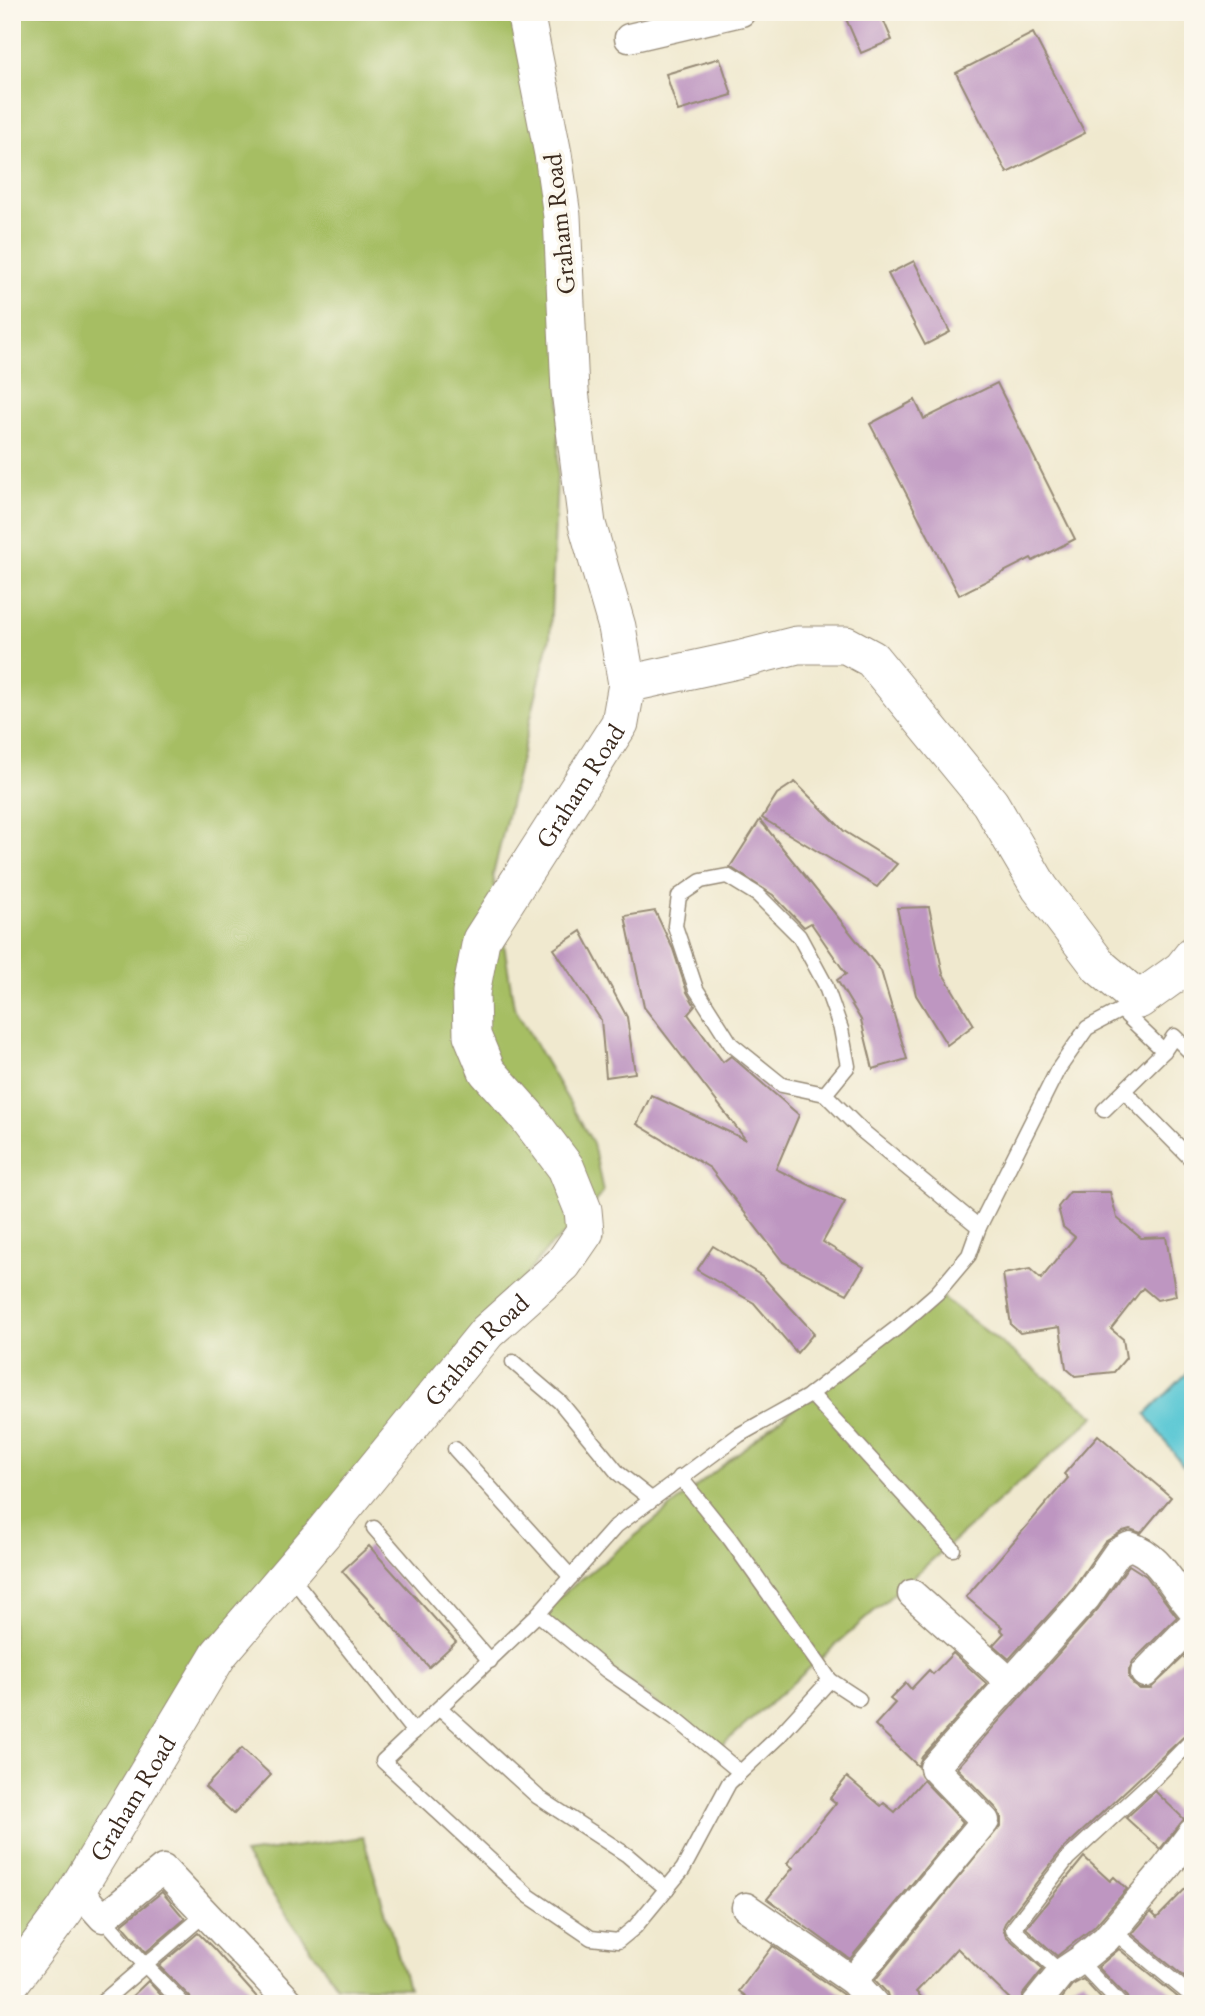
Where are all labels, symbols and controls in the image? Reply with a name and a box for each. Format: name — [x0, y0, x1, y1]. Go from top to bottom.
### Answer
street label: Graham Road — [535, 151, 583, 296]
street label: Graham Road — [527, 716, 633, 854]
street label: Graham Road — [416, 1285, 537, 1413]
street label: Graham Road — [81, 1728, 184, 1868]

